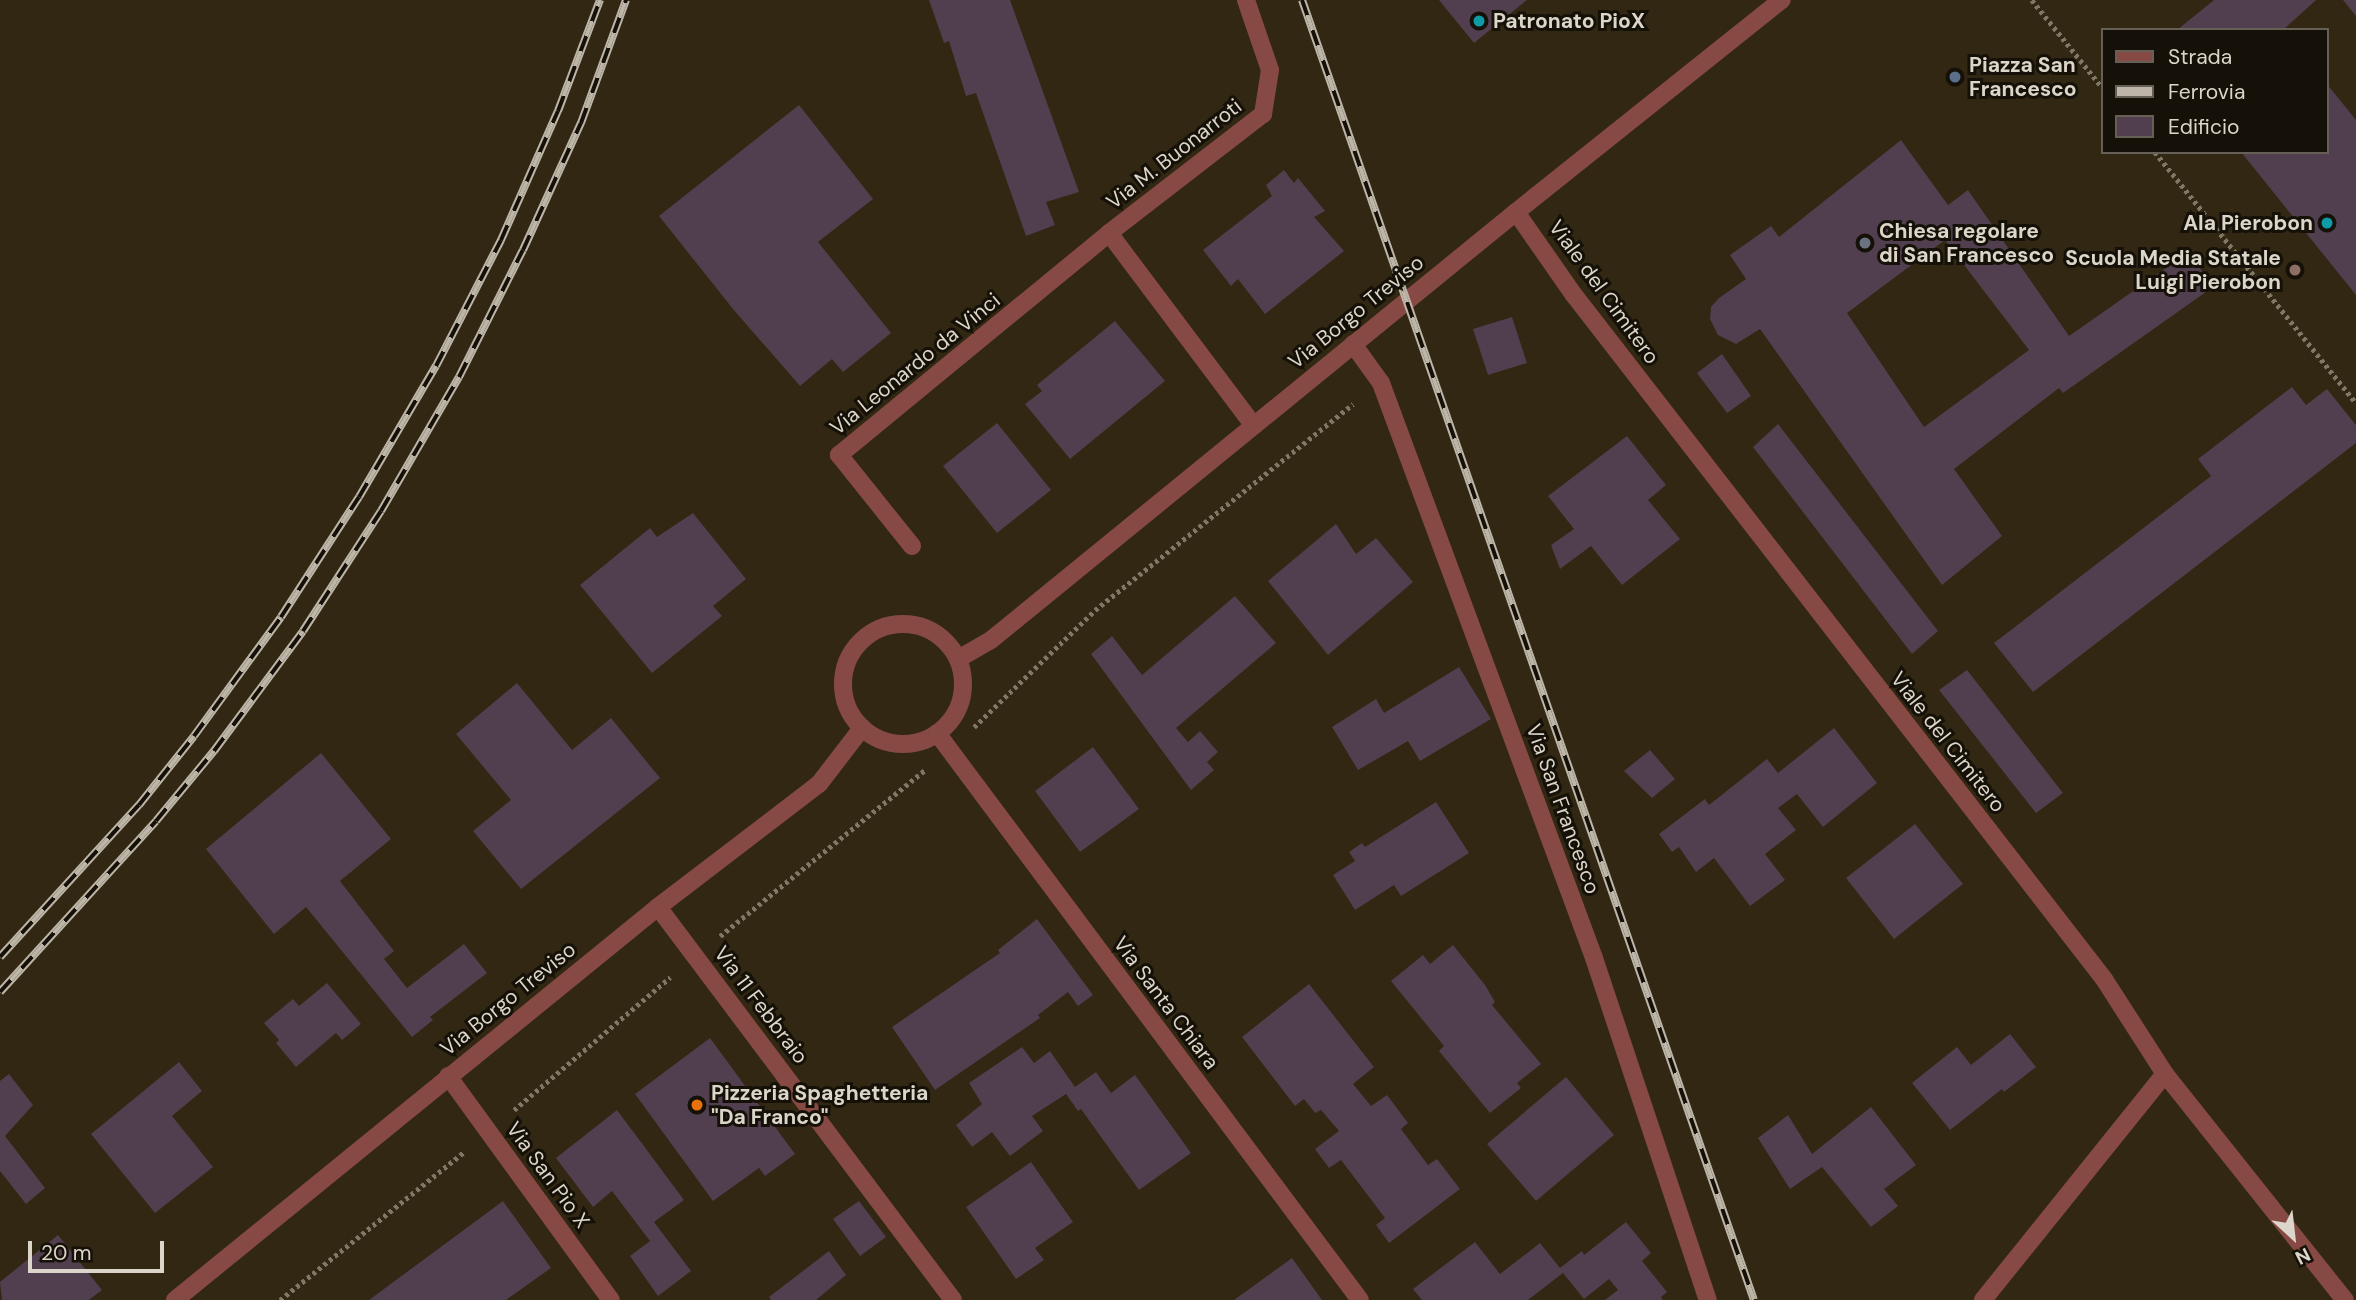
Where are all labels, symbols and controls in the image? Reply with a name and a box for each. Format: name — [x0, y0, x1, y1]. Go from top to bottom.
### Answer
place label: Patronato PioX — [1493, 8, 1645, 34]
marker: Patronato PioX — [1471, 13, 1487, 29]
legend — [2100, 28, 2328, 154]
text: Strada — [2168, 43, 2232, 71]
place label: Piazza San Francesco — [1969, 52, 2077, 102]
marker: Piazza San Francesco — [1947, 69, 1963, 85]
text: Ferrovia — [2168, 78, 2245, 106]
street label: Via M. Buonarroti — [1101, 93, 1247, 215]
text: Edificio — [2168, 113, 2239, 141]
place label: Ala Pierobon — [2183, 210, 2313, 236]
street label: Viale del Cimitero — [1543, 215, 1665, 369]
marker: Ala Pierobon — [2319, 215, 2335, 231]
place label: Chiesa regolare di San Francesco — [1879, 218, 2054, 268]
marker: Chiesa regolare di San Francesco — [1857, 235, 1873, 251]
place label: Scuola Media Statale Luigi Pierobon — [2065, 245, 2281, 295]
street label: Via Borgo Treviso — [1283, 250, 1429, 374]
marker: Scuola Media Statale Luigi Pierobon — [2287, 262, 2303, 278]
street label: Via Leonardo da Vinci — [825, 288, 1005, 440]
street label: Viale del Cimitero — [1885, 667, 2011, 817]
street label: Via San Francesco — [1521, 721, 1605, 897]
street label: Via Santa Chiara — [1108, 932, 1224, 1074]
street label: Via Borgo Treviso — [435, 937, 581, 1061]
street label: Via 11 Febbraio — [709, 941, 813, 1069]
place label: Pizzeria Spaghetteria "Da Franco" — [711, 1080, 928, 1130]
marker: Pizzeria Spaghetteria "Da Franco" — [689, 1097, 705, 1113]
street label: Via San Pio X — [501, 1117, 595, 1233]
north arrow — [2258, 1202, 2328, 1272]
scale bar — [32, 1226, 168, 1270]
text: 20 m — [41, 1239, 92, 1267]
text: N — [2291, 1242, 2315, 1270]

